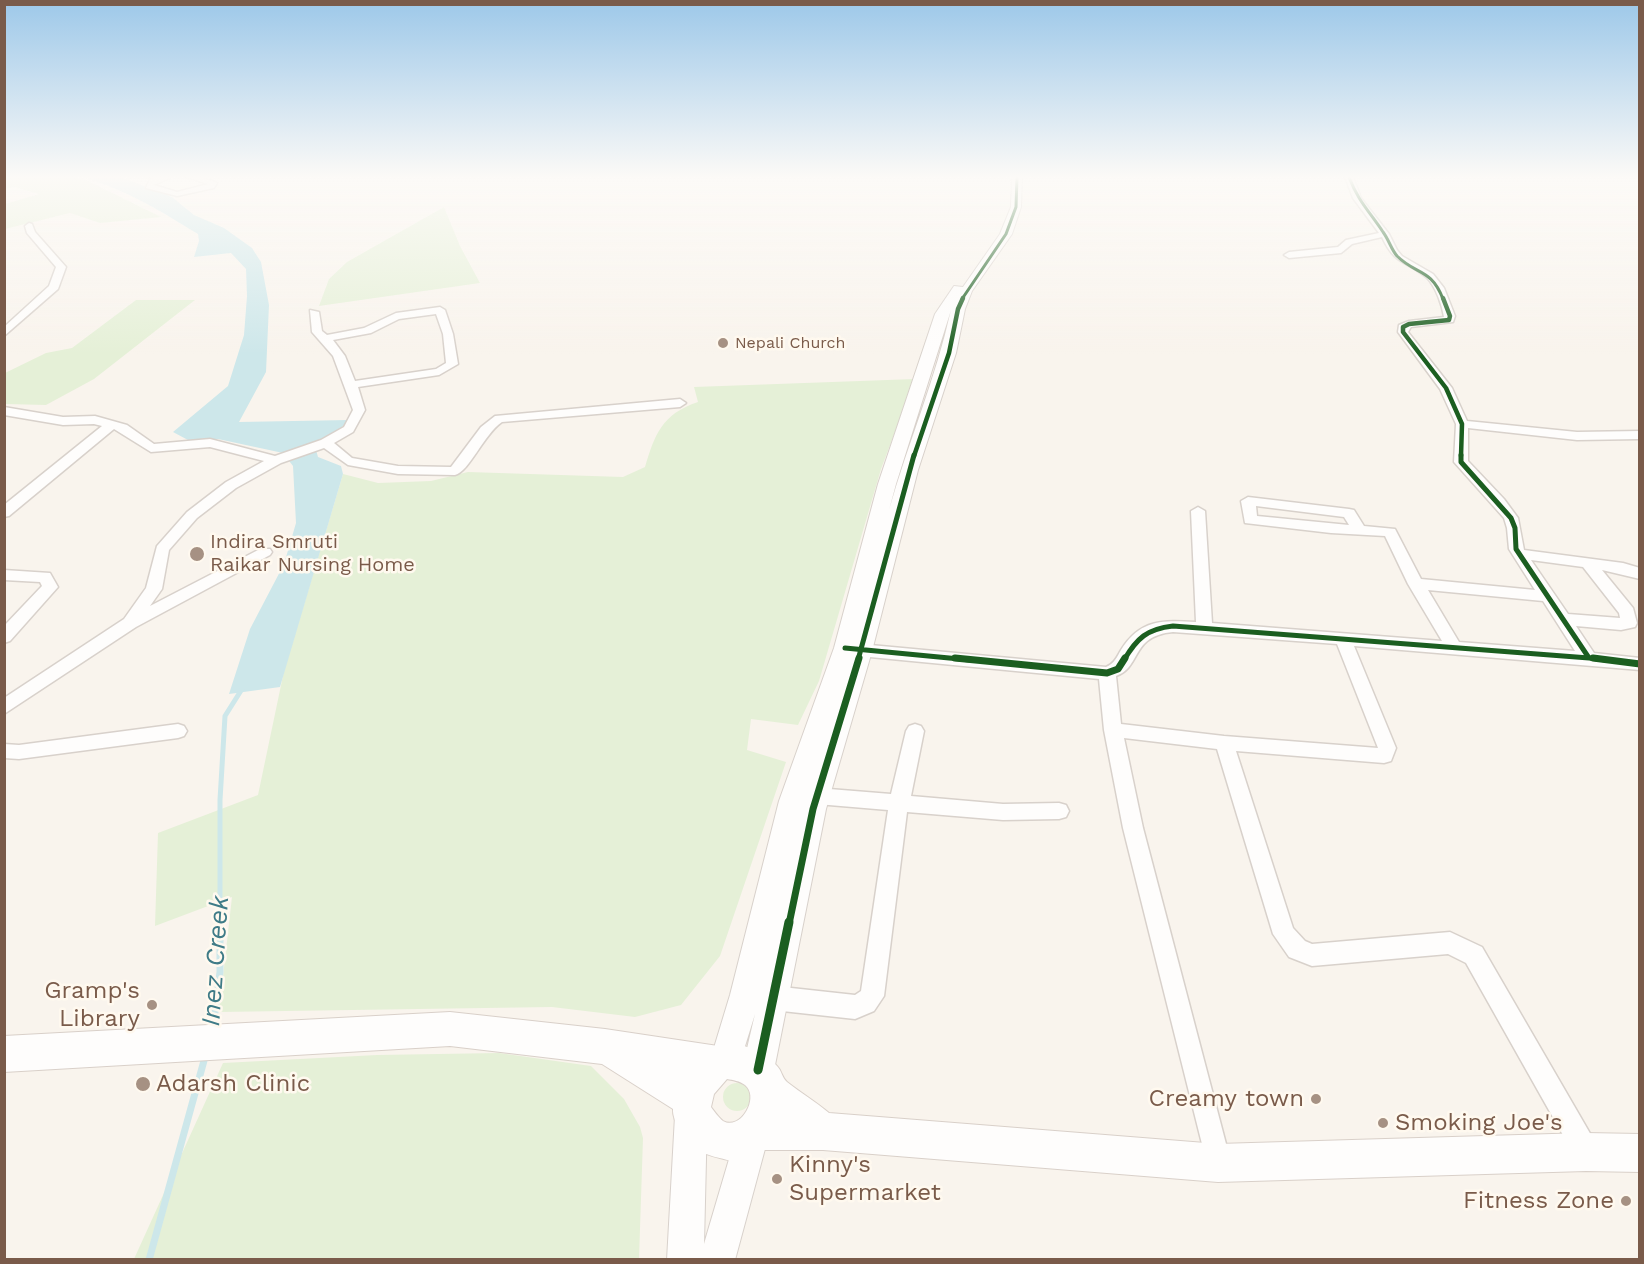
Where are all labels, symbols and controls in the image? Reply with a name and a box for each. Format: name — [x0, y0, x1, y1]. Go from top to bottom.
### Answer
place label: Nepali Church — [735, 333, 845, 353]
marker: Nepali Church — [716, 336, 730, 350]
place label: Indira Smruti Raikar Nursing Home — [210, 530, 415, 577]
marker: Indira Smruti Raikar Nursing Home — [188, 545, 206, 563]
water label: Inez Creek — [196, 895, 236, 1027]
place label: Gramp's Library — [44, 977, 140, 1033]
marker: Gramp's Library — [145, 998, 159, 1012]
place label: Adarsh Clinic — [156, 1070, 310, 1098]
marker: Adarsh Clinic — [134, 1075, 152, 1093]
place label: Creamy town — [1149, 1085, 1304, 1113]
marker: Creamy town — [1309, 1092, 1323, 1106]
place label: Smoking Joe's — [1395, 1109, 1563, 1137]
marker: Smoking Joe's — [1376, 1116, 1390, 1130]
place label: Kinny's Supermarket — [789, 1151, 941, 1207]
marker: Kinny's Supermarket — [770, 1172, 784, 1186]
place label: Fitness Zone — [1463, 1187, 1614, 1215]
marker: Fitness Zone — [1619, 1194, 1633, 1208]

